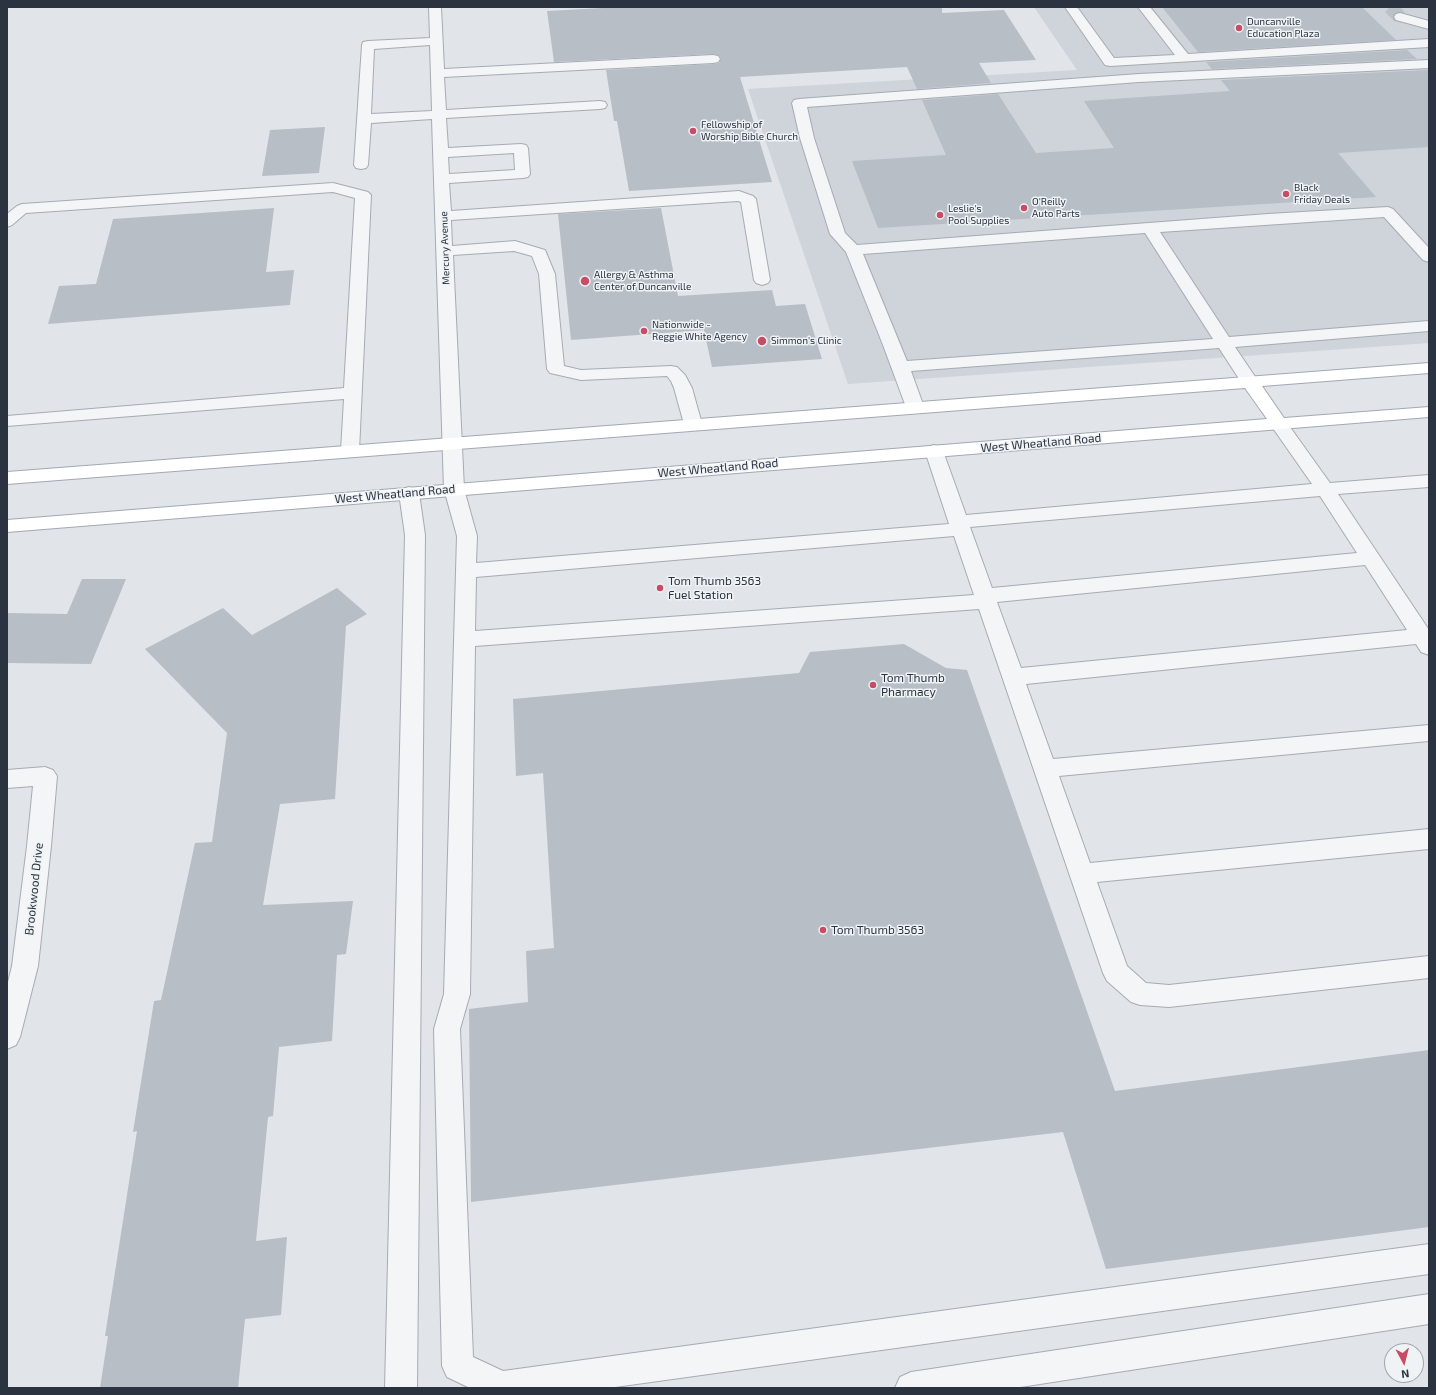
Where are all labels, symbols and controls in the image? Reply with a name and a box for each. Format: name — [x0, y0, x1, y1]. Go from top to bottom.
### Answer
place label: Duncanville Education Plaza — [1247, 16, 1319, 40]
marker: Duncanville Education Plaza — [1234, 23, 1244, 33]
place label: Fellowship of Worship Bible Church — [701, 119, 798, 142]
marker: Fellowship of Worship Bible Church — [688, 126, 698, 136]
place label: Black Friday Deals — [1294, 182, 1350, 206]
marker: Black Friday Deals — [1281, 189, 1291, 199]
place label: O'Reilly Auto Parts — [1032, 196, 1080, 220]
place label: Leslie's Pool Supplies — [948, 203, 1009, 226]
marker: O'Reilly Auto Parts — [1019, 203, 1029, 213]
marker: Leslie's Pool Supplies — [935, 210, 945, 220]
street label: Mercury Avenue — [438, 211, 452, 285]
place label: Allergy & Asthma Center of Duncanville — [594, 269, 691, 292]
marker: Allergy & Asthma Center of Duncanville — [579, 275, 591, 287]
place label: Nationwide - Reggie White Agency — [652, 319, 747, 342]
marker: Nationwide - Reggie White Agency — [639, 326, 649, 336]
marker: Simmon's Clinic — [756, 335, 768, 347]
place label: Simmon's Clinic — [771, 335, 842, 347]
street label: West Wheatland Road — [980, 431, 1102, 455]
street label: West Wheatland Road — [657, 456, 779, 480]
street label: West Wheatland Road — [334, 482, 456, 506]
place label: Tom Thumb 3563 Fuel Station — [668, 574, 761, 602]
marker: Tom Thumb 3563 Fuel Station — [655, 583, 665, 593]
place label: Tom Thumb Pharmacy — [881, 671, 945, 699]
marker: Tom Thumb Pharmacy — [868, 680, 878, 690]
street label: Brookwood Drive — [22, 842, 46, 936]
place label: Tom Thumb 3563 — [831, 923, 924, 937]
marker: Tom Thumb 3563 — [818, 925, 828, 935]
north arrow — [1384, 1343, 1424, 1383]
text: N — [1401, 1367, 1410, 1381]

